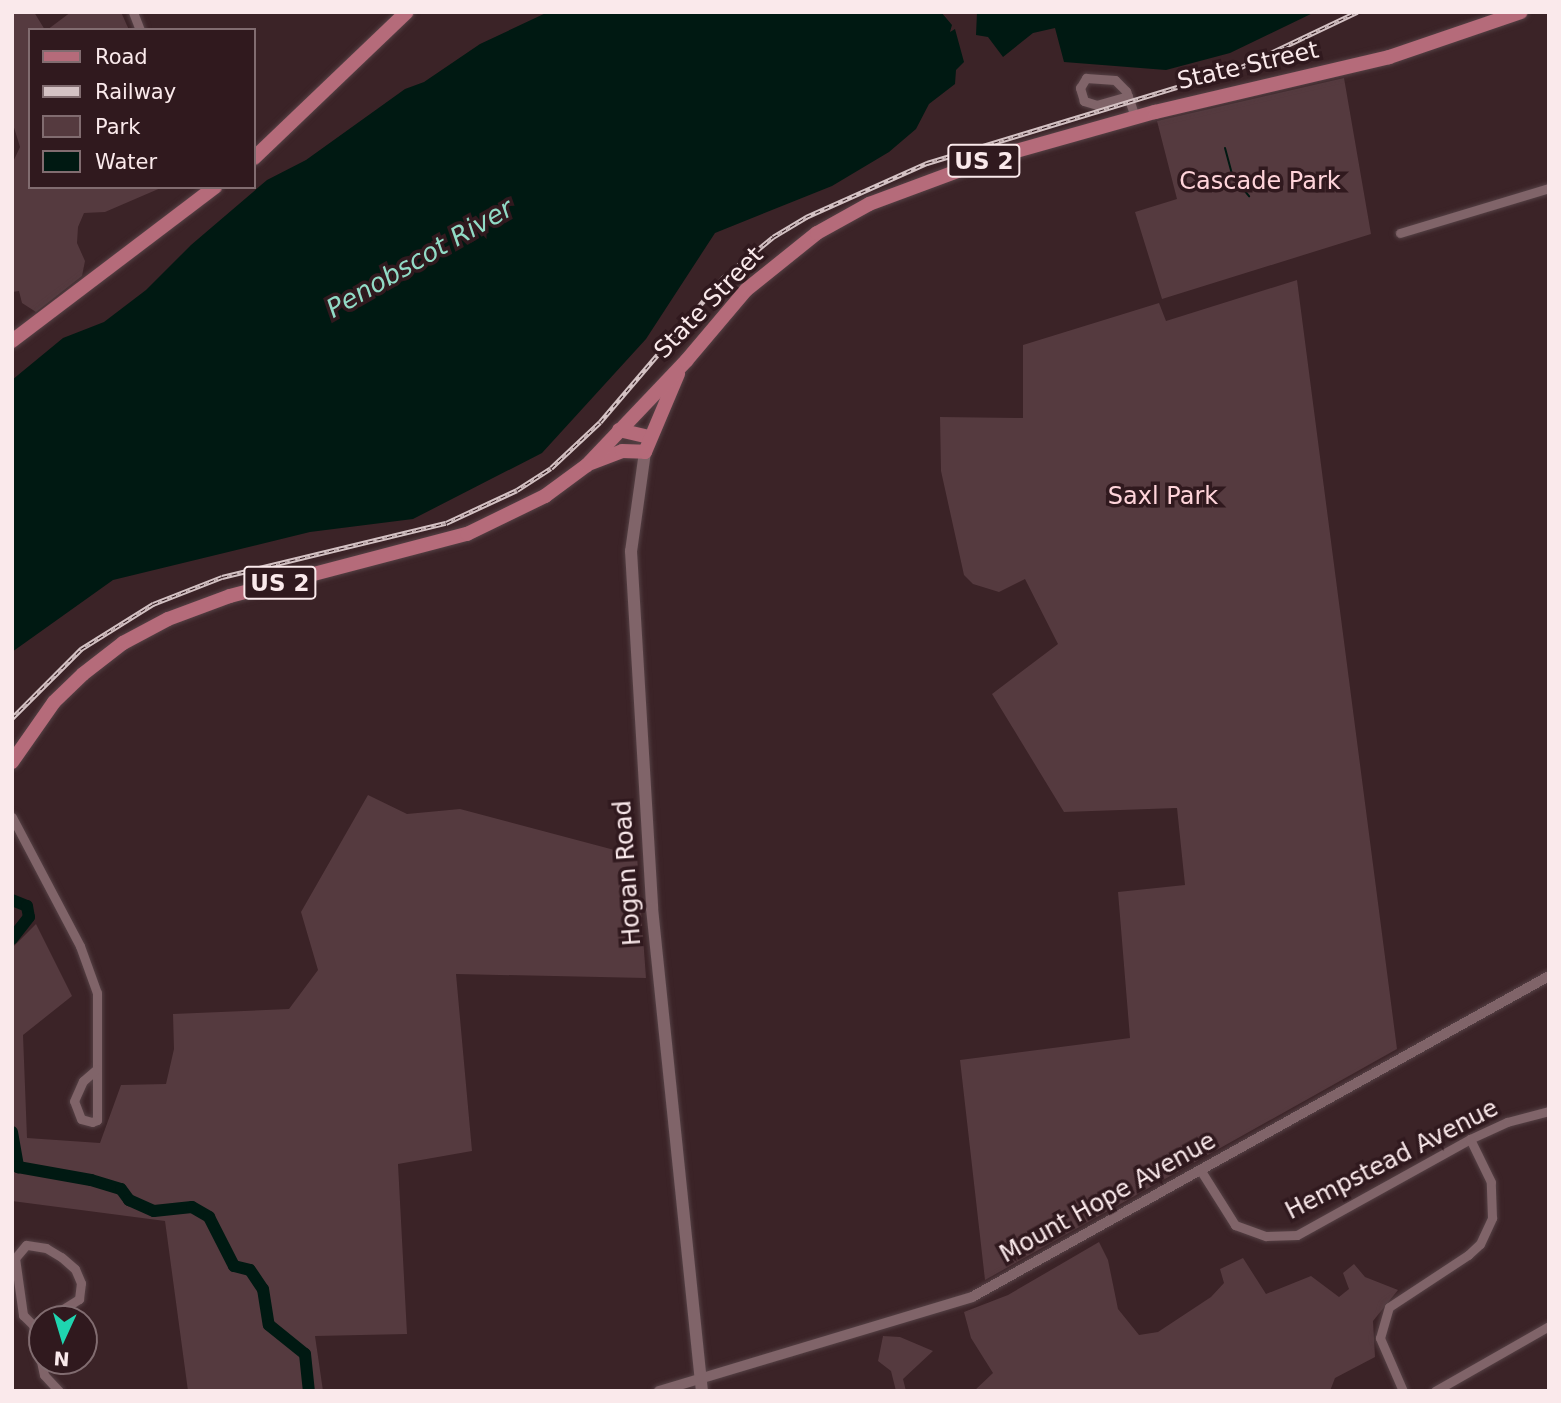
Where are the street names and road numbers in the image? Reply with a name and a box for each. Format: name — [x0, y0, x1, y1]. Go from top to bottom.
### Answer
street label: State Street — [1175, 36, 1321, 96]
road number: US 2 — [947, 142, 1021, 180]
street label: State Street — [649, 241, 769, 365]
road number: US 2 — [243, 564, 317, 603]
street label: Hogan Road — [609, 799, 647, 947]
street label: Hempstead Avenue — [1281, 1094, 1503, 1226]
street label: Mount Hope Avenue — [995, 1127, 1221, 1269]

